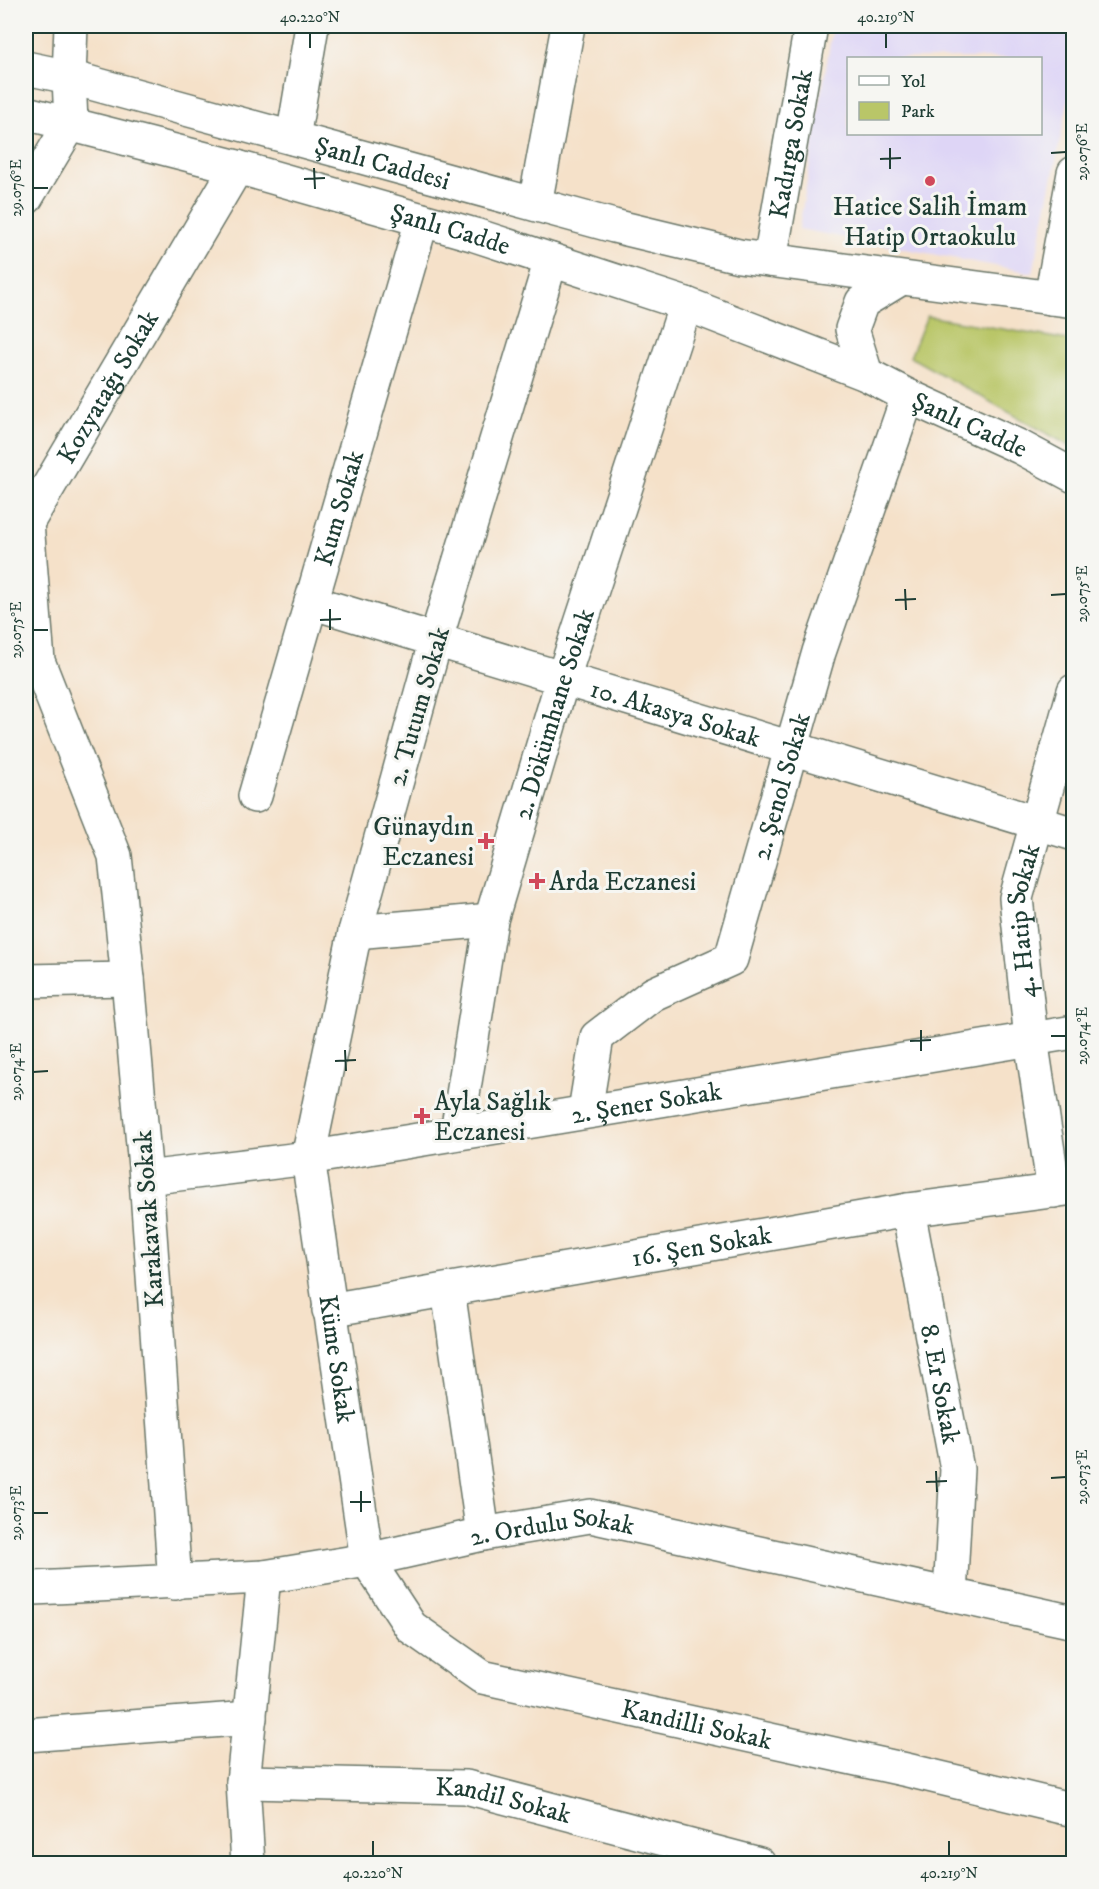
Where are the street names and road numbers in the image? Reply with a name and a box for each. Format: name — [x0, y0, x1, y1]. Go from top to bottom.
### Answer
street label: Kadırga Sokak — [763, 67, 821, 221]
street label: Şanlı Caddesi — [311, 130, 453, 198]
street label: Şanlı Cadde — [386, 197, 514, 263]
street label: Kozyatağı Sokak — [51, 305, 167, 470]
street label: Şanlı Cadde — [906, 385, 1033, 466]
street label: Kum Sokak — [308, 447, 372, 570]
street label: 2. Dökümhane Sokak — [507, 604, 603, 824]
street label: 2. Tutum Sokak — [381, 623, 458, 790]
street label: 10. Akasya Sokak — [586, 673, 764, 756]
street label: 2. Şenol Sokak — [745, 709, 819, 864]
street label: 4. Hatip Sokak — [1000, 840, 1048, 1000]
street label: 2. Şener Sokak — [569, 1075, 724, 1132]
street label: Karakavak Sokak — [127, 1129, 172, 1309]
street label: 16. Şen Sokak — [629, 1219, 774, 1275]
street label: Küme Sokak — [310, 1293, 362, 1426]
street label: 8. Er Sokak — [912, 1321, 967, 1447]
street label: 2. Ordulu Sokak — [467, 1501, 638, 1554]
street label: Kandilli Sokak — [618, 1693, 775, 1758]
street label: Kandil Sokak — [435, 1771, 575, 1832]

